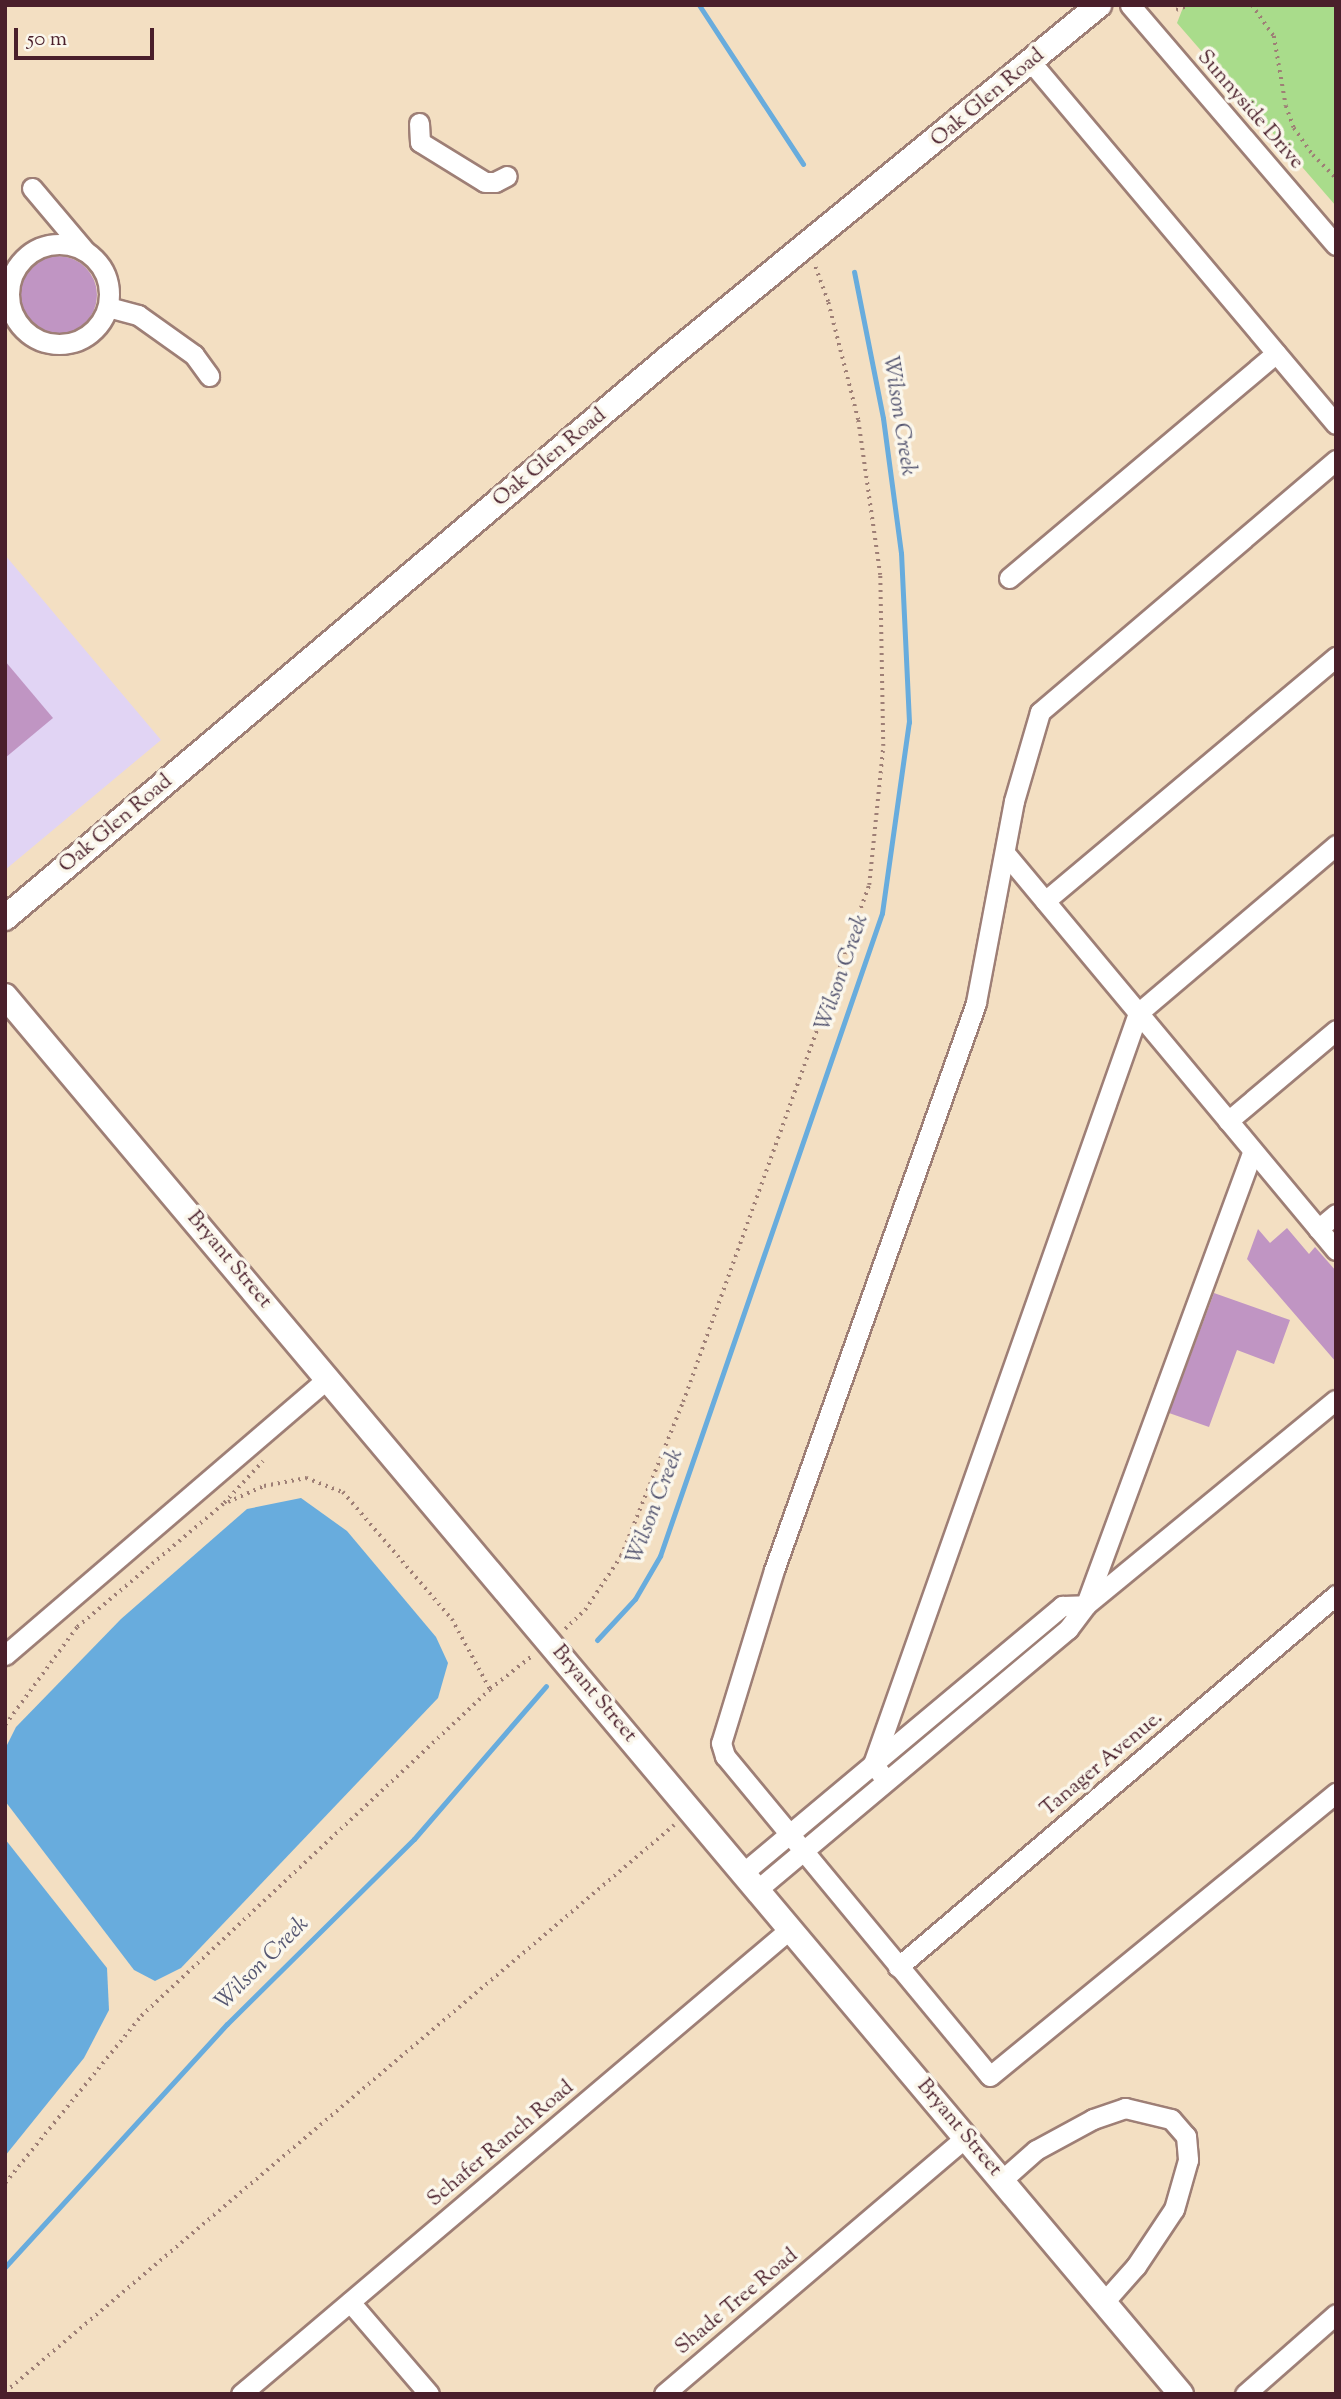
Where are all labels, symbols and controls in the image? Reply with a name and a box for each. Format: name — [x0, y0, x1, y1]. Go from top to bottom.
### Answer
scale bar — [18, 14, 158, 58]
text: 50 m — [27, 25, 67, 55]
street label: Oak Glen Road — [926, 43, 1050, 153]
street label: Sunnyside Drive — [1191, 45, 1309, 175]
water label: Wilson Creek — [875, 354, 921, 478]
street label: Oak Glen Road — [488, 403, 612, 513]
street label: Oak Glen Road — [54, 769, 178, 879]
water label: Wilson Creek — [810, 911, 876, 1035]
street label: Bryant Street — [181, 1206, 277, 1314]
water label: Wilson Creek — [621, 1446, 691, 1568]
street label: Bryant Street — [546, 1640, 642, 1748]
street label: Tanager Avenue. — [1036, 1706, 1168, 1822]
water label: Wilson Creek — [210, 1911, 316, 2017]
street label: Bryant Street — [911, 2074, 1007, 2182]
street label: Schafer Ranch Road — [423, 2075, 579, 2213]
street label: Shade Tree Road — [671, 2243, 803, 2361]

